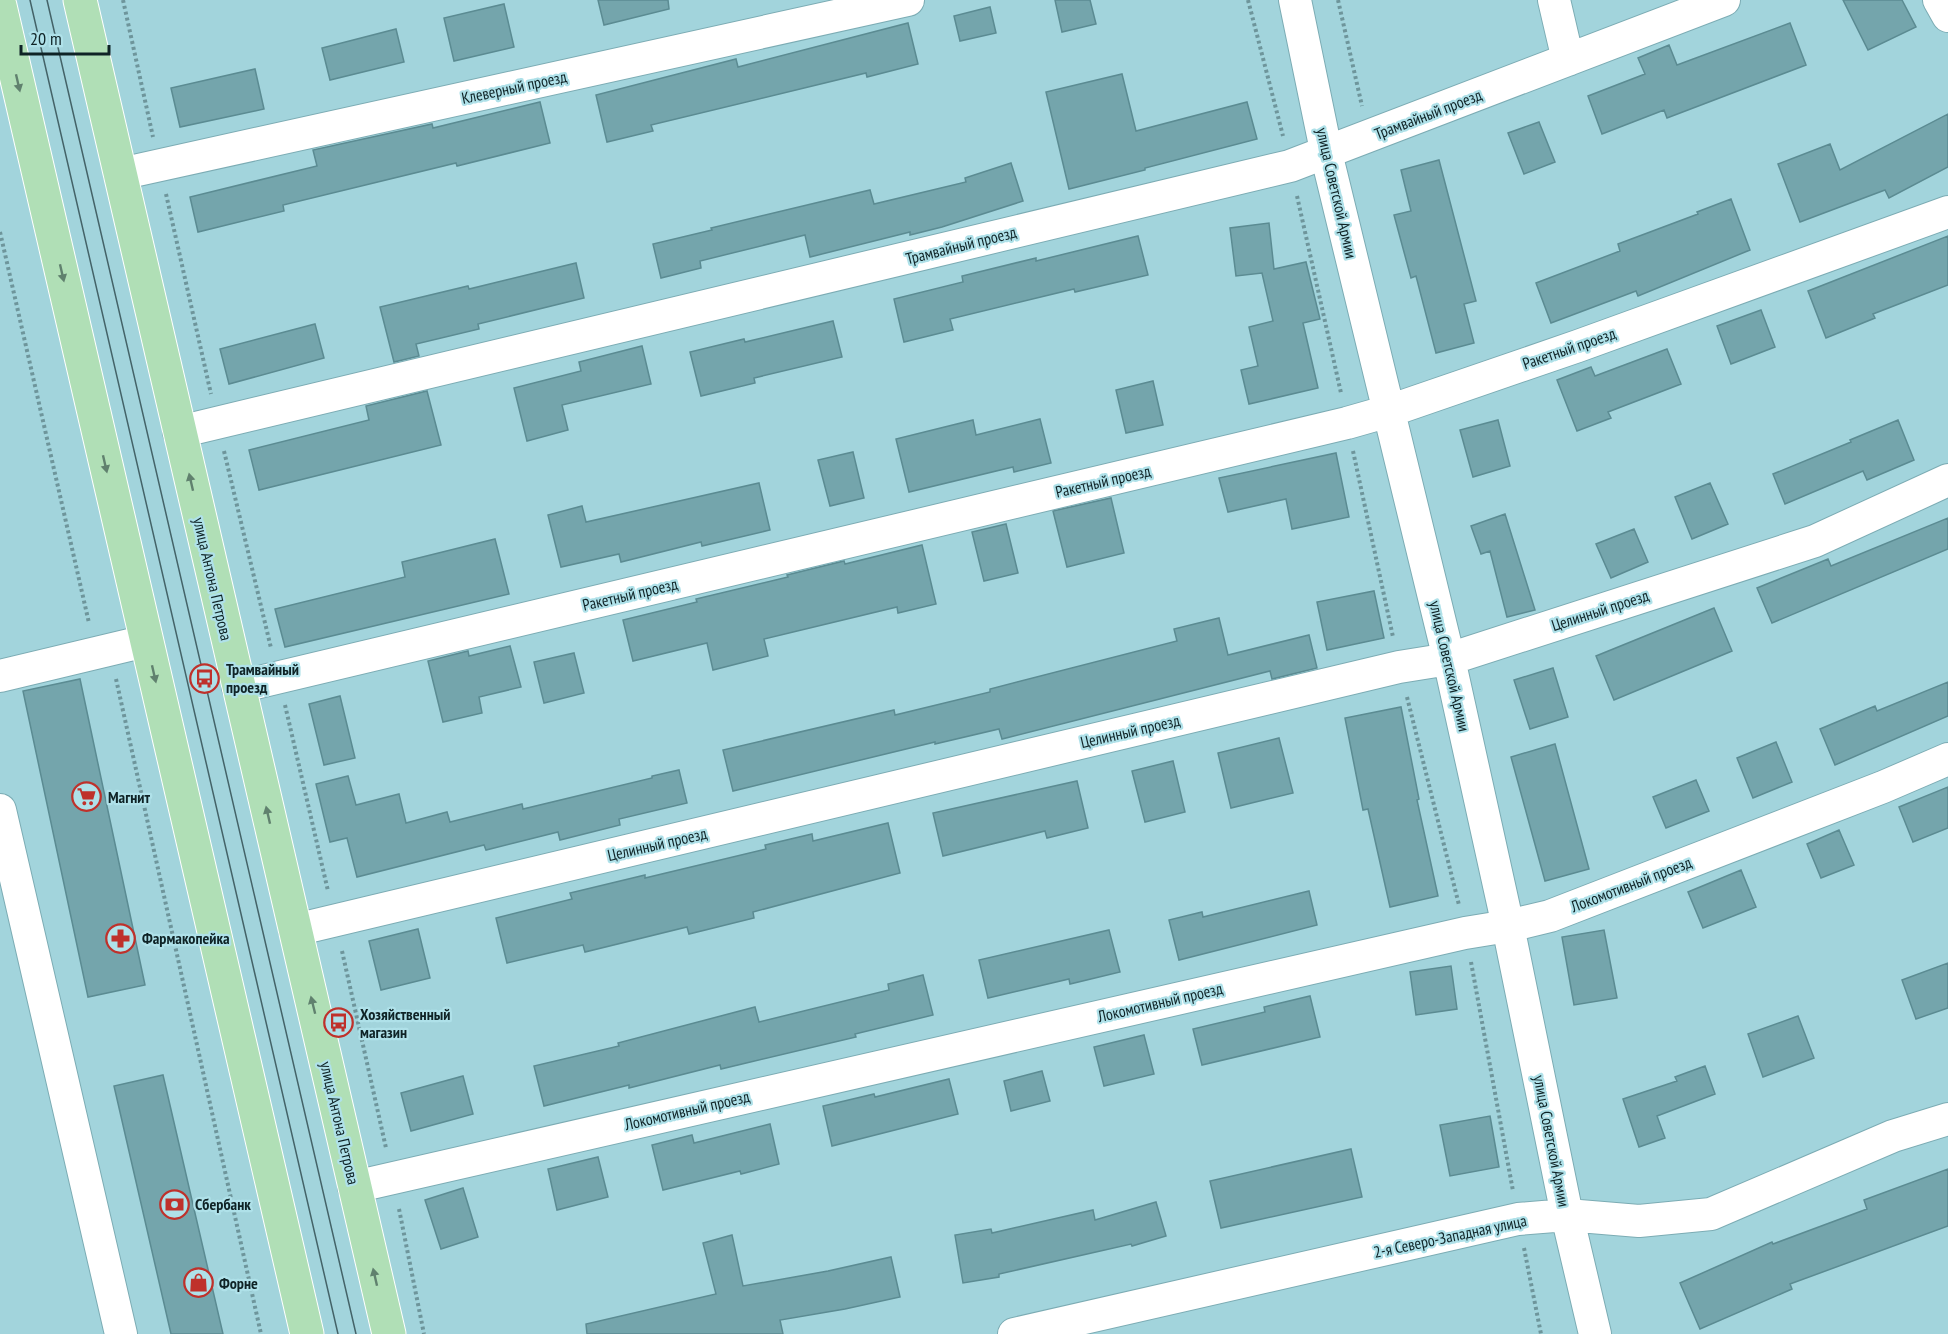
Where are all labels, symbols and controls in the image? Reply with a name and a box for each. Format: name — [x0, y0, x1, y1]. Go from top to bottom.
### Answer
scale bar — [21, 18, 110, 56]
text: 20 m — [30, 27, 62, 50]
street label: Клеверный проезд — [460, 66, 568, 108]
one-way arrow — [14, 74, 24, 93]
street label: Трамвайный проезд — [1372, 84, 1484, 144]
street label: улица Советской Армии — [1312, 126, 1362, 260]
street label: Трамвайный проезд — [904, 222, 1018, 268]
one-way arrow — [58, 264, 68, 283]
street label: Ракетный проезд — [1520, 323, 1618, 373]
one-way arrow — [101, 454, 111, 473]
street label: Ракетный проезд — [1054, 460, 1152, 502]
one-way arrow — [186, 472, 195, 491]
street label: улица Антона Петрова — [189, 515, 237, 643]
street label: Ракетный проезд — [581, 573, 679, 615]
street label: Целинный проезд — [1549, 585, 1651, 635]
street label: улица Советской Армии — [1425, 599, 1475, 733]
place label: Трамвайный проезд — [226, 659, 299, 697]
bus stop icon: Трамвайный проезд — [189, 662, 221, 694]
one-way arrow — [149, 665, 159, 683]
street label: Целинный проезд — [1078, 710, 1182, 752]
supermarket icon: Магнит — [71, 781, 103, 813]
place label: Магнит — [108, 787, 150, 807]
one-way arrow — [263, 806, 273, 825]
street label: Целинный проезд — [605, 823, 709, 865]
street label: Локомотивный проезд — [1567, 852, 1694, 917]
pharmacy icon: Фармакопейка — [105, 922, 137, 954]
place label: Фармакопейка — [142, 928, 230, 948]
street label: Локомотивный проезд — [1095, 978, 1224, 1026]
one-way arrow — [308, 995, 317, 1014]
place label: Хозяйственный магазин — [360, 1004, 450, 1042]
bus stop icon: Хозяйственный магазин — [323, 1007, 355, 1039]
street label: улица Антона Петрова — [316, 1059, 364, 1187]
street label: улица Советской Армии — [1529, 1074, 1575, 1208]
street label: Локомотивный проезд — [622, 1086, 751, 1134]
bank icon: Сбербанк — [158, 1188, 190, 1220]
place label: Сбербанк — [195, 1194, 251, 1214]
street label: 2-я Северо-Западная улица — [1372, 1210, 1528, 1262]
shop icon: Форне — [182, 1267, 214, 1299]
one-way arrow — [370, 1268, 380, 1286]
place label: Форне — [219, 1273, 258, 1293]

